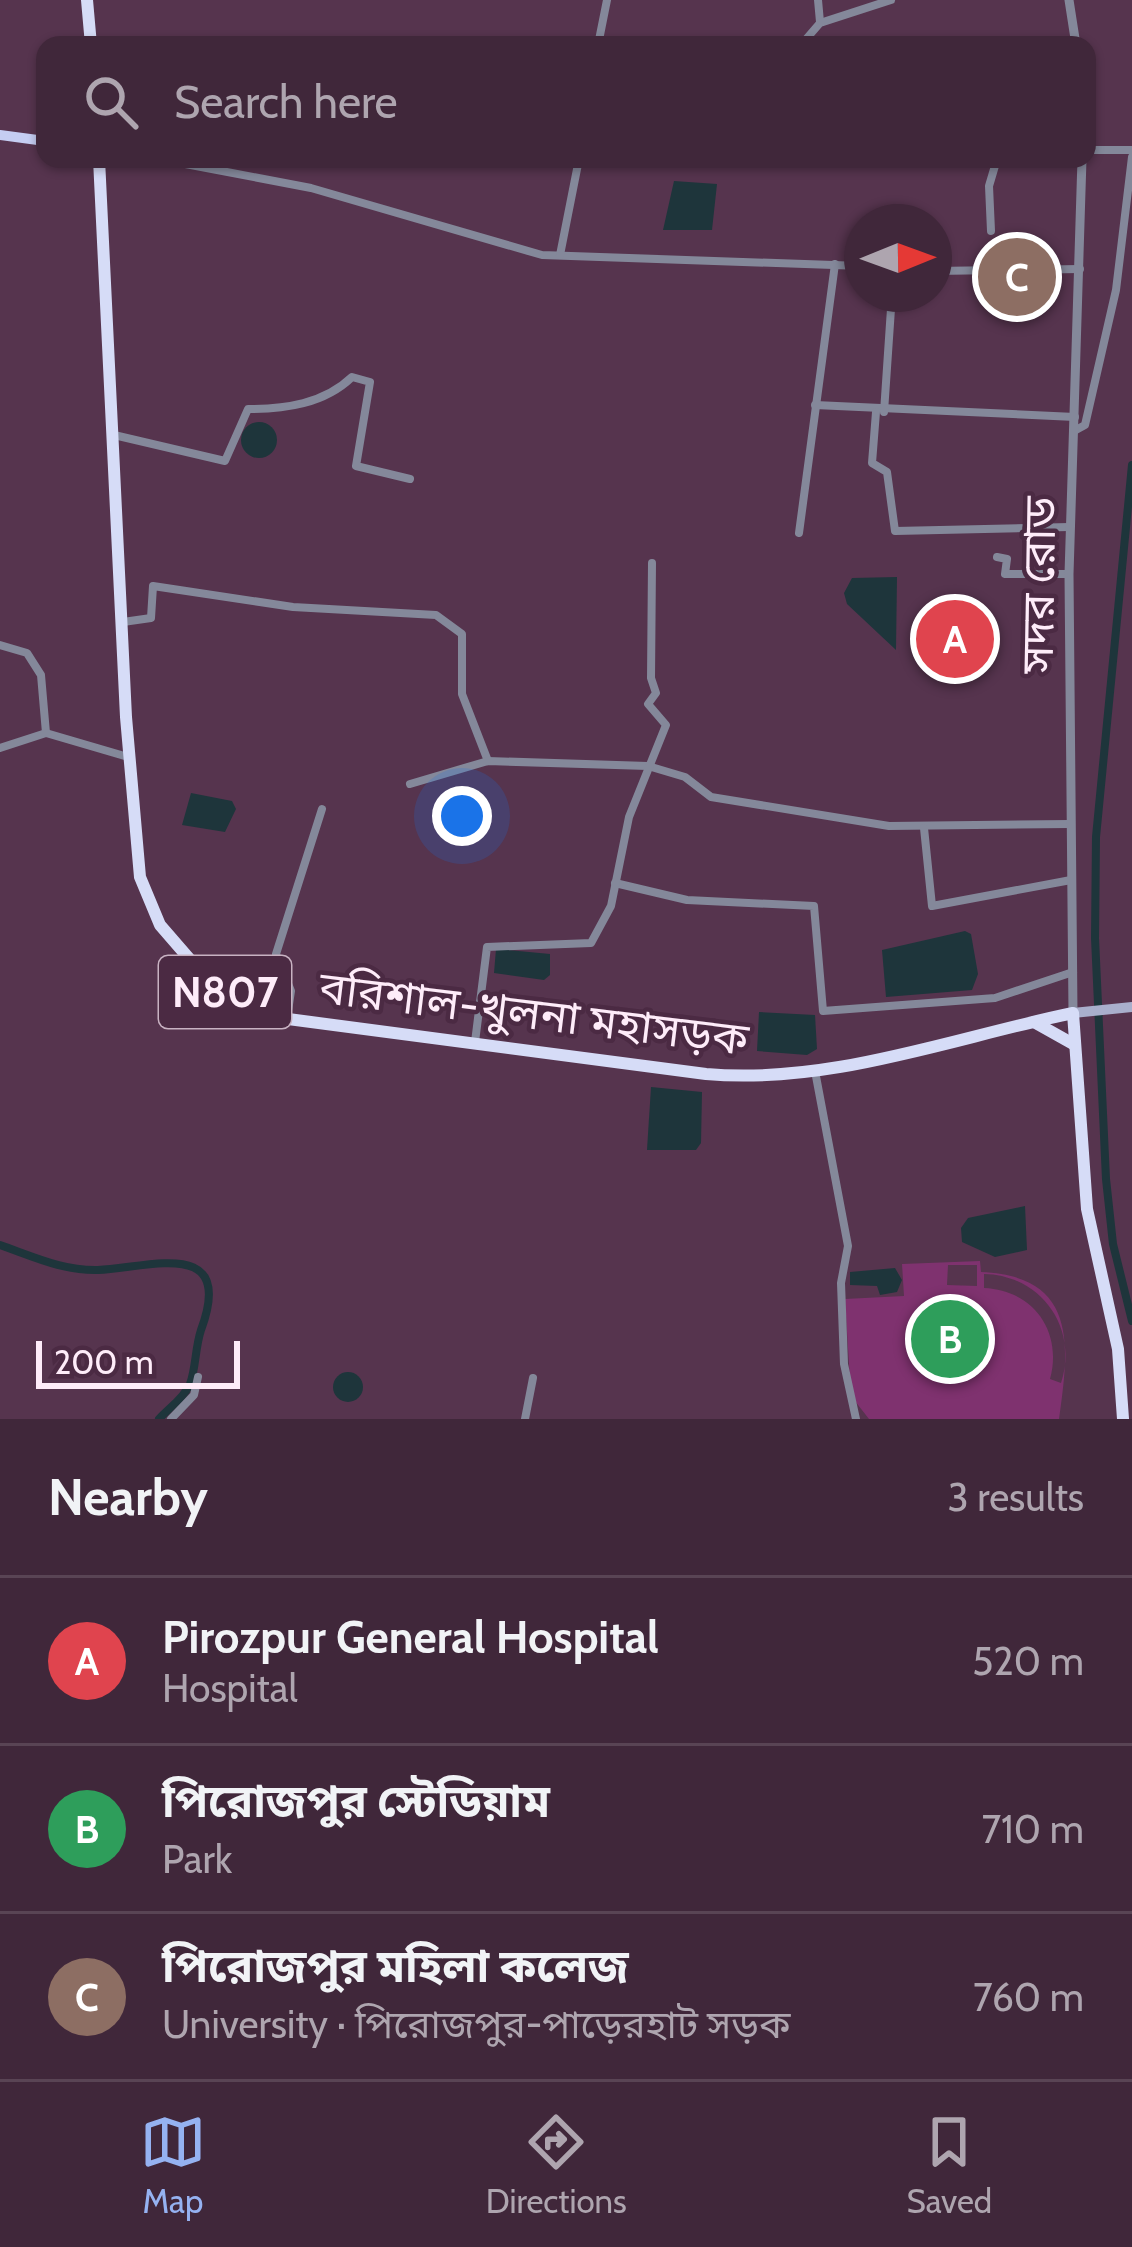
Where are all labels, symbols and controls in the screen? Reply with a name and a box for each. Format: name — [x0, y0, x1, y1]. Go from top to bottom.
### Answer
search box — [36, 36, 1096, 168]
icon: search — [78, 69, 144, 135]
text: Search here — [174, 75, 398, 129]
north arrow — [844, 204, 952, 312]
pin: C — [978, 232, 1056, 322]
street label: সদর রোড — [1009, 495, 1067, 675]
pin: A — [916, 594, 994, 684]
your location — [432, 786, 492, 846]
road number: N807 — [159, 956, 291, 1028]
street label: বরিশাল-খুলনা মহাসড়ক — [315, 960, 752, 1066]
pin: B — [911, 1294, 989, 1384]
scale bar — [36, 1335, 240, 1388]
text: 200 m — [54, 1342, 154, 1382]
text: Nearby — [48, 1466, 208, 1528]
text: 3 results — [947, 1473, 1084, 1521]
text: Pirozpur General Hospital — [162, 1610, 659, 1664]
text: A — [75, 1637, 99, 1685]
text: 520 m — [972, 1637, 1084, 1685]
text: Hospital — [162, 1664, 298, 1712]
text: পিরোজপুর স্টেডিয়াম — [162, 1774, 550, 1828]
text: B — [75, 1805, 99, 1853]
text: 710 m — [981, 1805, 1084, 1853]
text: Park — [162, 1835, 232, 1883]
text: পিরোজপুর মহিলা কলেজ — [162, 1939, 629, 1993]
text: C — [75, 1973, 99, 2021]
text: 760 m — [973, 1973, 1084, 2021]
text: University · পিরোজপুর-পাড়েরহাট সড়ক — [162, 2000, 790, 2048]
tab: Map — [140, 2109, 206, 2221]
tab: Directions — [486, 2109, 627, 2221]
tab: Saved — [906, 2109, 992, 2221]

